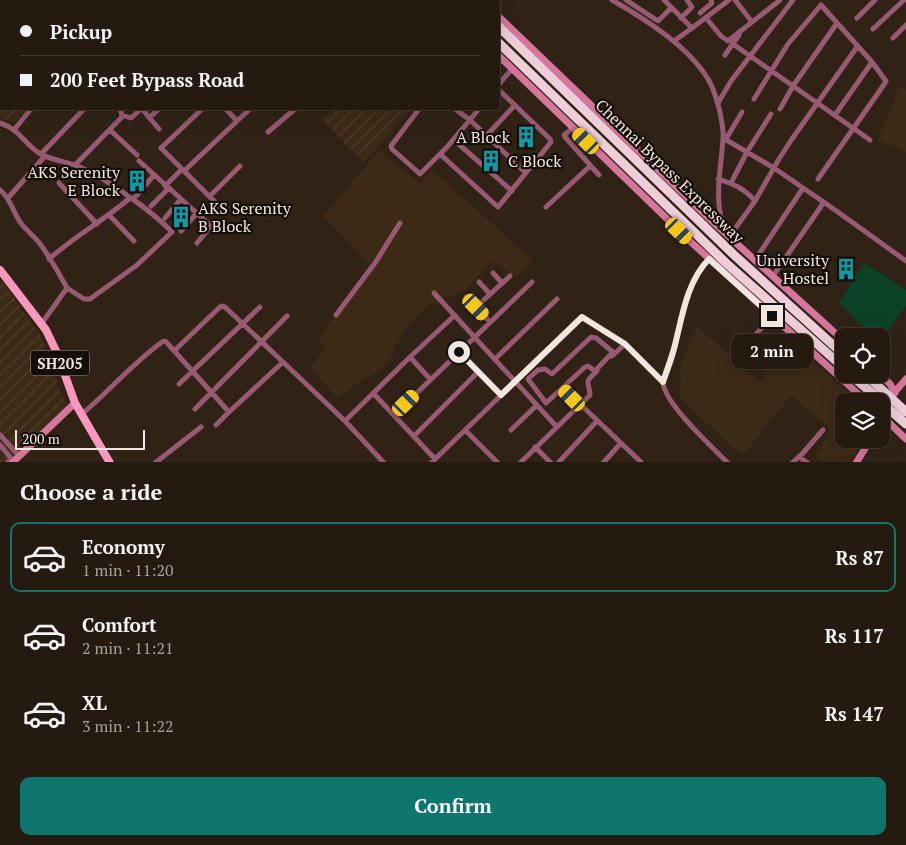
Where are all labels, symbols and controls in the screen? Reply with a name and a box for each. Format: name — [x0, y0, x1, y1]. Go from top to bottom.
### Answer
text: Pickup — [50, 19, 112, 44]
text: 200 Feet Bypass Road — [50, 67, 244, 92]
street label: Chennai Bypass Expressway — [591, 94, 750, 249]
building icon: A Block — [513, 124, 539, 150]
car — [569, 125, 602, 157]
place label: A Block — [456, 126, 511, 148]
building icon: C Block — [478, 148, 504, 174]
place label: C Block — [508, 150, 562, 172]
place label: AKS Serenity E Block — [27, 161, 121, 201]
building icon: AKS Serenity E Block — [124, 168, 150, 194]
place label: AKS Serenity B Block — [198, 197, 292, 237]
building icon: AKS Serenity B Block — [168, 204, 194, 230]
car — [662, 215, 695, 247]
place label: University Hostel — [756, 249, 830, 289]
building icon: University Hostel — [833, 256, 859, 282]
car — [460, 291, 491, 323]
route end — [761, 305, 783, 327]
map controls — [835, 328, 890, 448]
button: locate — [835, 328, 890, 383]
callout: 2 min — [731, 334, 813, 368]
text: 2 min — [750, 340, 794, 362]
route start — [448, 341, 470, 363]
road number: SH205 — [31, 350, 89, 376]
car — [556, 382, 587, 414]
car — [389, 387, 422, 419]
button: layers — [835, 393, 890, 448]
scale bar — [15, 428, 145, 451]
text: 200 m — [22, 429, 60, 448]
text: Choose a ride — [20, 477, 162, 506]
text: Economy — [82, 534, 165, 559]
icon: car — [22, 535, 67, 580]
text: Rs 87 — [836, 545, 884, 570]
text: 1 min · 11:20 — [82, 559, 174, 581]
text: Comfort — [82, 612, 157, 637]
icon: car — [22, 613, 67, 658]
text: Rs 117 — [825, 623, 884, 648]
text: 2 min · 11:21 — [82, 637, 174, 659]
text: XL — [82, 690, 107, 715]
icon: car — [22, 691, 67, 736]
text: Rs 147 — [825, 701, 884, 726]
text: 3 min · 11:22 — [82, 715, 174, 737]
button: Confirm — [20, 777, 886, 835]

